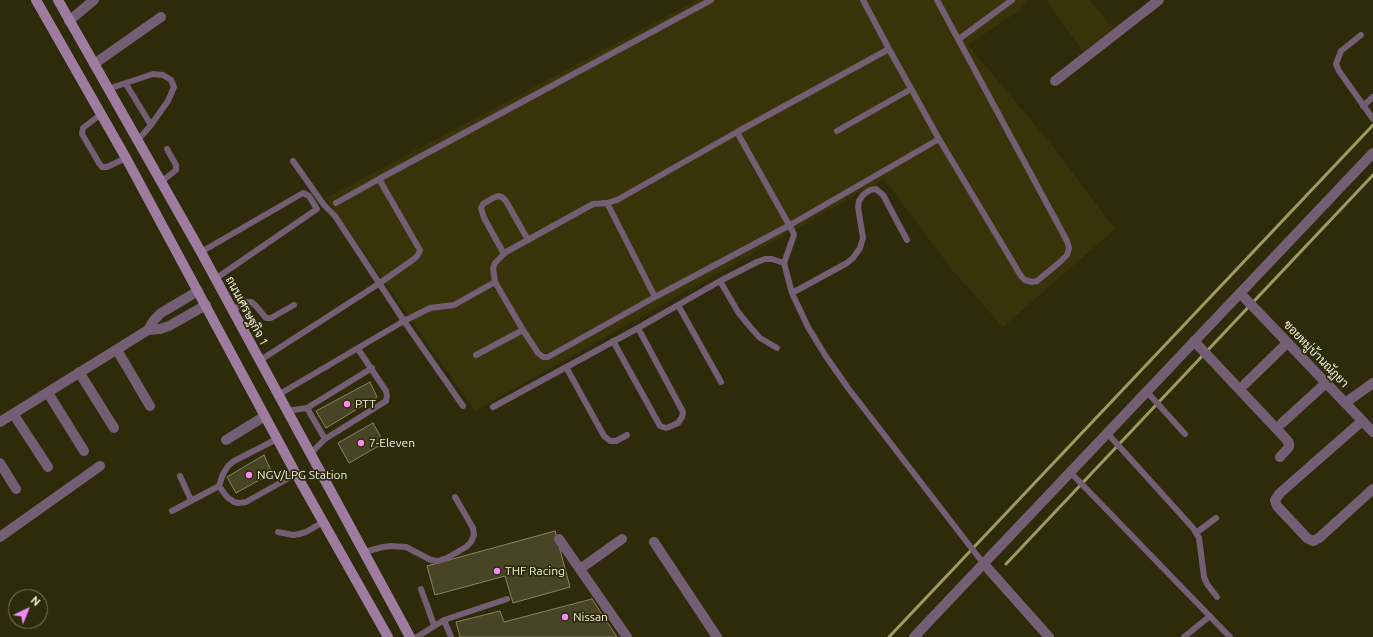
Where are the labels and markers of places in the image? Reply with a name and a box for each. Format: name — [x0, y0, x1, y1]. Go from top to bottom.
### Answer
place label: PTT — [355, 397, 376, 411]
marker: PTT — [342, 399, 352, 409]
place label: 7-Eleven — [369, 436, 415, 450]
marker: 7-Eleven — [356, 438, 366, 448]
place label: NGV/LPG Station — [257, 468, 347, 482]
marker: NGV/LPG Station — [244, 470, 254, 480]
place label: THF Racing — [505, 564, 565, 578]
marker: THF Racing — [492, 566, 502, 576]
place label: Nissan — [573, 610, 608, 624]
marker: Nissan — [560, 612, 570, 622]

